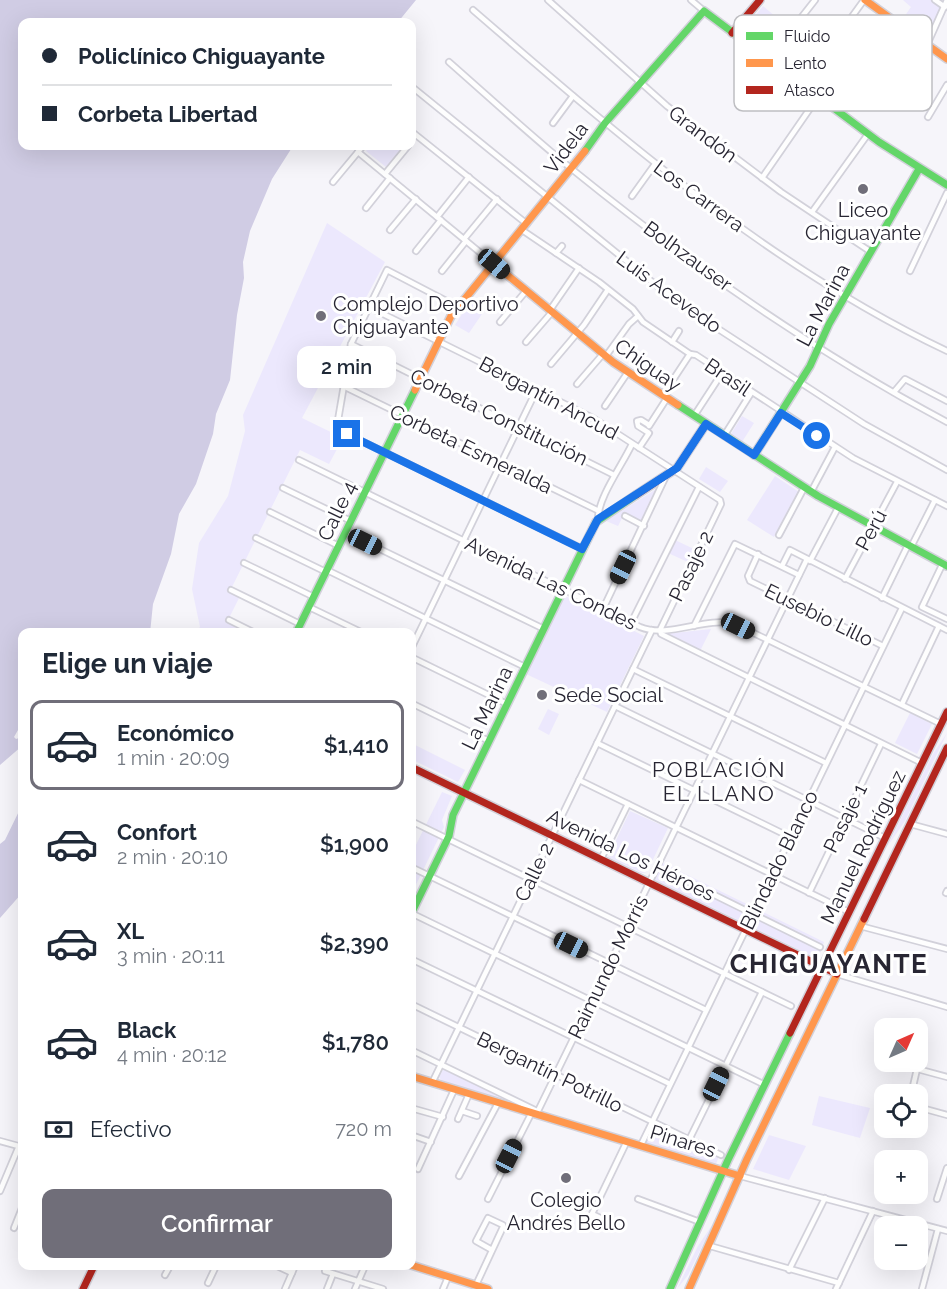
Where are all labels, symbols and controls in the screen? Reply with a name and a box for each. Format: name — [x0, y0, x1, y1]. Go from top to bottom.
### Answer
legend — [734, 15, 932, 111]
text: Fluido — [784, 27, 830, 46]
text: Policlínico Chiguayante — [78, 43, 325, 69]
text: Lento — [784, 54, 827, 73]
text: Atasco — [784, 81, 835, 100]
street label: Grandón — [664, 100, 742, 168]
text: Corbeta Libertad — [78, 101, 258, 127]
street label: Videla — [539, 117, 593, 179]
street label: Los Carrera — [649, 155, 749, 237]
marker: Liceo Chiguayante — [856, 182, 870, 196]
place label: Liceo Chiguayante — [805, 198, 921, 245]
street label: Bolhzauser — [639, 216, 737, 296]
car — [474, 246, 514, 282]
street label: Luis Acevedo — [612, 246, 726, 338]
street label: La Marina — [791, 260, 855, 350]
place label: Complejo Deportivo Chiguayante — [333, 292, 519, 339]
marker: Complejo Deportivo Chiguayante — [314, 309, 328, 323]
street label: Chiguay — [610, 334, 686, 397]
callout: 2 min — [298, 347, 397, 389]
street label: Bergantín Ancud — [475, 351, 623, 445]
street label: Brasil — [700, 353, 756, 401]
text: 2 min — [321, 355, 372, 379]
street label: Corbeta Constitución — [406, 364, 592, 470]
street label: Corbeta Esmeralda — [386, 399, 556, 499]
route end — [333, 420, 360, 447]
route start — [803, 422, 830, 449]
street label: Calle 4 — [312, 477, 362, 545]
street label: Perú — [850, 505, 892, 555]
car — [345, 526, 385, 558]
street label: Pasaje 2 — [664, 527, 718, 605]
street label: Avenida Las Condes — [461, 531, 641, 635]
car — [607, 547, 639, 587]
street label: Eusebio Lillo — [761, 578, 877, 652]
car — [718, 610, 758, 642]
text: Elige un viaje — [42, 648, 213, 679]
street label: La Marina — [456, 662, 518, 754]
place label: Sede Social — [554, 683, 663, 707]
marker: Sede Social — [535, 688, 549, 702]
icon: car — [45, 718, 99, 772]
text: Económico — [117, 720, 234, 746]
text: $1,410 — [324, 732, 389, 758]
text: 1 min · 20:09 — [117, 746, 229, 770]
district label: POBLACIÓN EL LLANO — [652, 757, 786, 806]
street label: Manuel Rodríguez — [815, 766, 911, 928]
street label: Pasaje 1 — [818, 779, 872, 856]
street label: Blindado Blanco — [735, 786, 823, 933]
street label: Avenida Los Héroes — [543, 804, 719, 906]
icon: car — [45, 817, 99, 871]
text: Confort — [117, 819, 197, 845]
text: $1,900 — [320, 831, 389, 857]
street label: Calle 2 — [509, 839, 559, 905]
text: 2 min · 20:10 — [117, 845, 228, 869]
street label: Raimundo Morris — [563, 891, 653, 1043]
icon: car — [45, 916, 99, 970]
text: XL — [117, 918, 144, 944]
car — [551, 929, 591, 961]
text: $2,390 — [320, 930, 389, 956]
text: 3 min · 20:11 — [117, 944, 225, 968]
district label: CHIGUAYANTE — [730, 949, 928, 979]
icon: car — [45, 1015, 99, 1069]
text: Black — [117, 1017, 176, 1043]
north arrow — [874, 1018, 928, 1072]
map controls — [874, 1018, 928, 1270]
street label: Bergantín Potrillo — [473, 1026, 627, 1118]
text: $1,780 — [322, 1029, 389, 1055]
text: 4 min · 20:12 — [117, 1043, 227, 1067]
car — [700, 1064, 732, 1104]
button: locate — [874, 1084, 928, 1138]
icon: cash — [42, 1113, 75, 1146]
text: Efectivo — [90, 1116, 172, 1142]
text: 720 m — [335, 1117, 392, 1141]
street label: Pinares — [647, 1120, 719, 1162]
car — [493, 1136, 525, 1176]
button: + — [874, 1150, 928, 1204]
marker: Colegio Andrés Bello — [559, 1171, 573, 1185]
place label: Colegio Andrés Bello — [507, 1188, 625, 1235]
button: Confirmar — [42, 1189, 392, 1258]
button: − — [874, 1216, 928, 1270]

